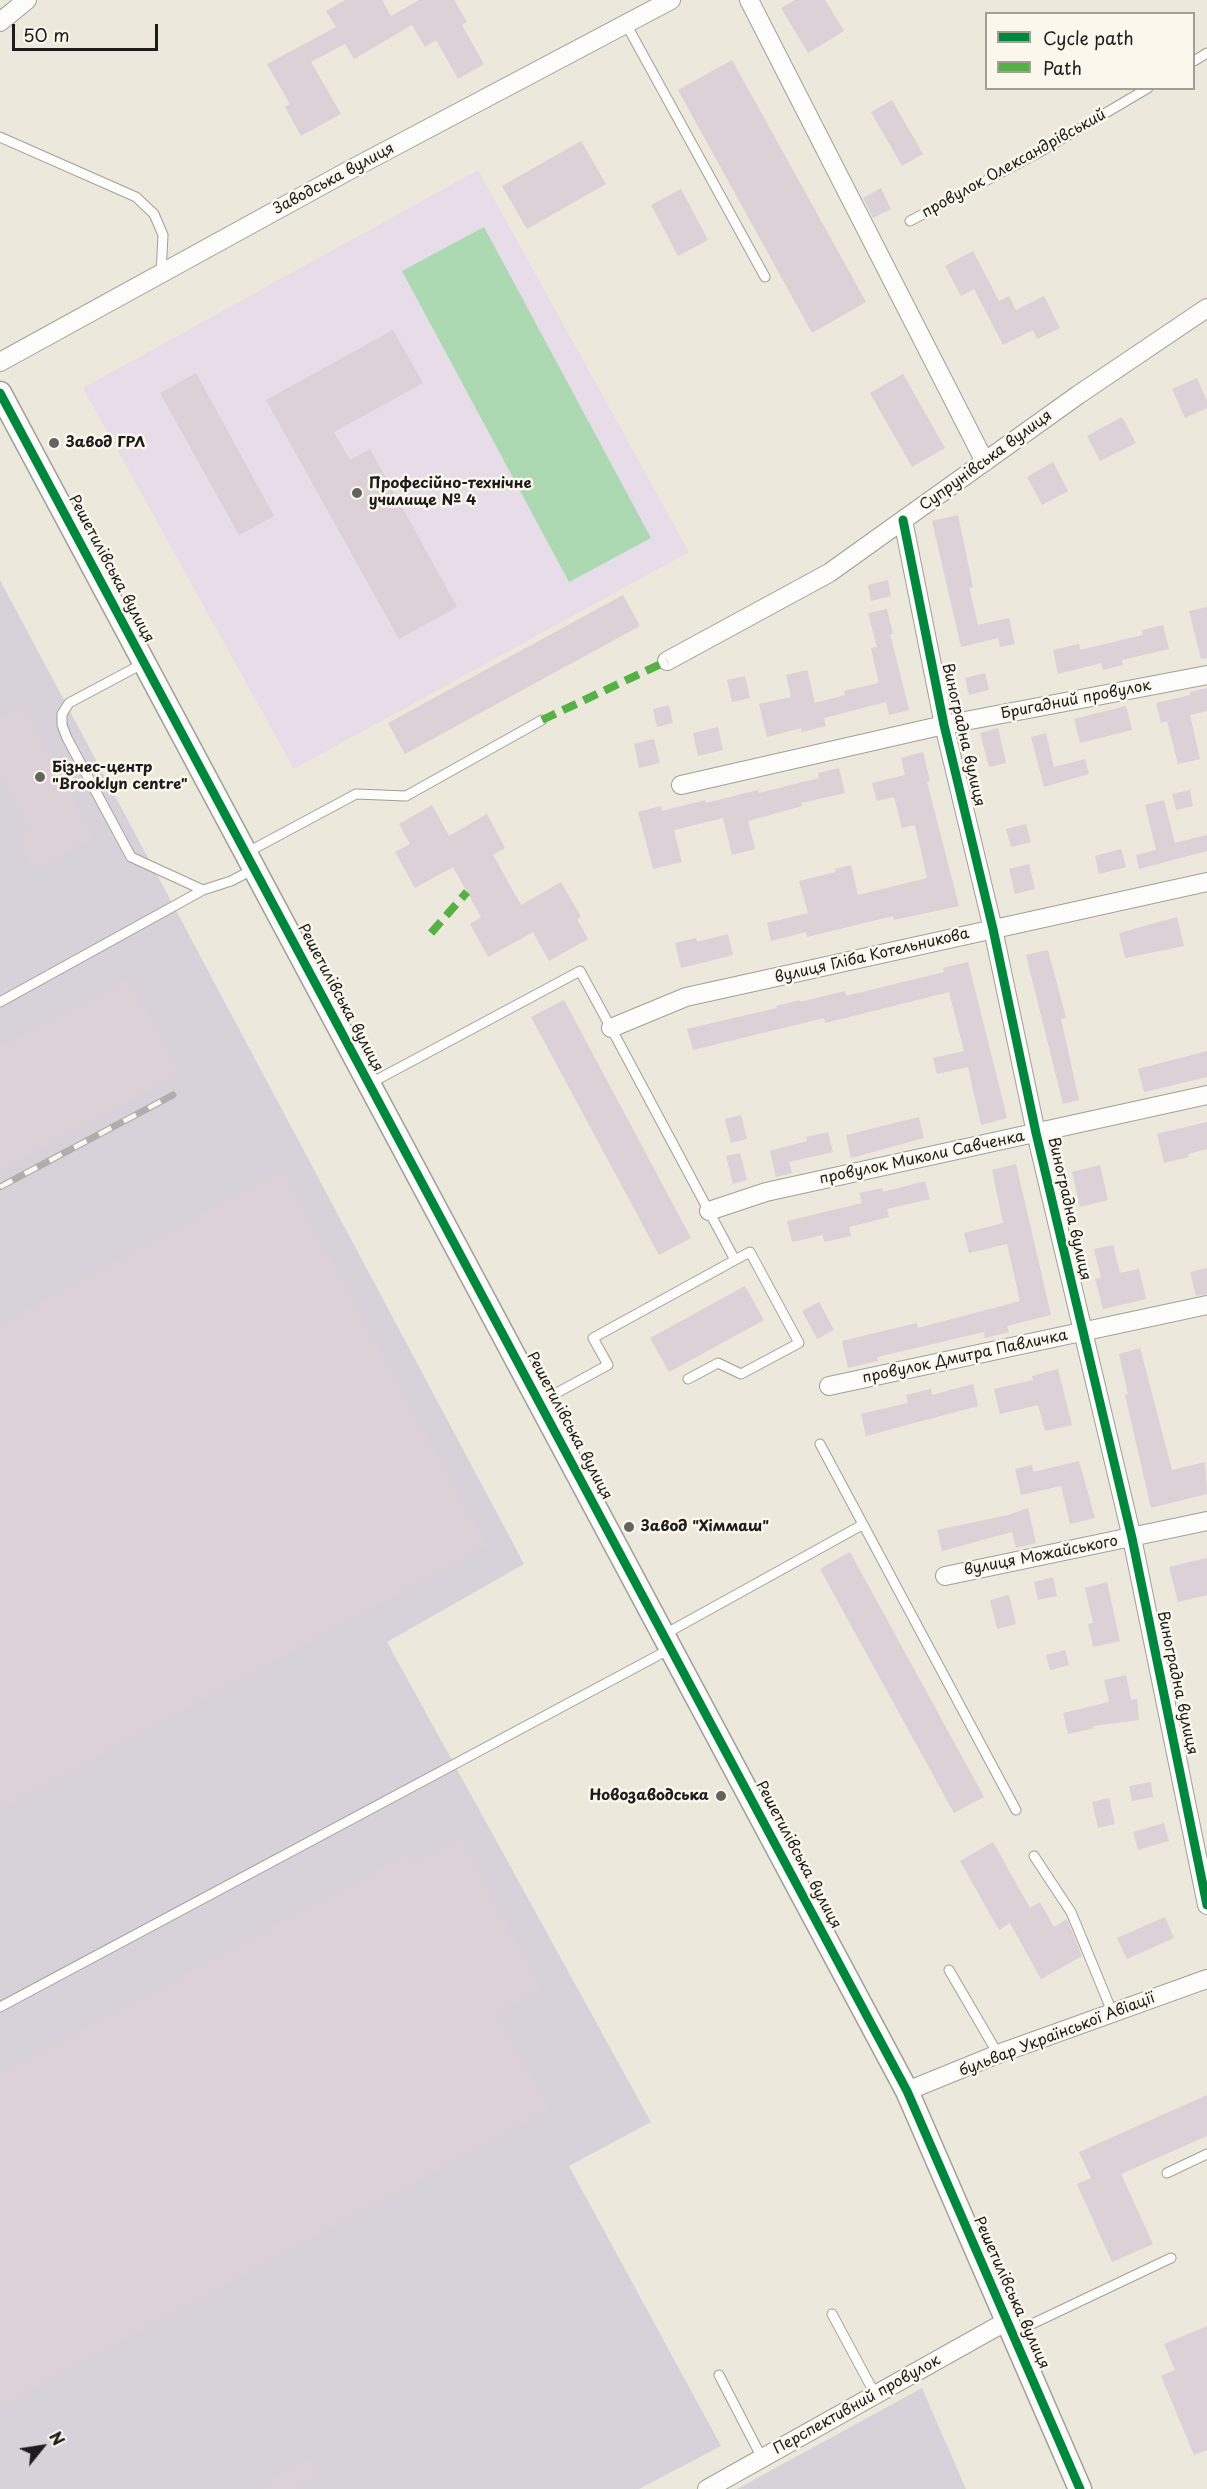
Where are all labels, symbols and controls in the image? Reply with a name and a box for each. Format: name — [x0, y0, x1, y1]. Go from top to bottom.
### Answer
scale bar — [15, 12, 160, 50]
legend — [985, 12, 1195, 90]
text: 50 m — [23, 21, 70, 48]
text: Cycle path — [1043, 24, 1134, 51]
text: Path — [1043, 54, 1082, 81]
street label: провулок Олександрівський — [919, 106, 1109, 222]
street label: Заводська вулиця — [270, 140, 398, 218]
street label: Супрунівська вулиця — [916, 407, 1056, 515]
place label: Завод ГРЛ — [66, 434, 145, 452]
marker: Завод ГРЛ — [47, 436, 61, 450]
place label: Професійно-технічне училище № 4 — [369, 475, 532, 510]
marker: Професійно-технічне училище № 4 — [350, 486, 364, 500]
street label: Решетилівська вулиця — [64, 492, 158, 646]
street label: Виноградна вулиця — [938, 662, 988, 808]
street label: Бригадний провулок — [999, 677, 1153, 723]
place label: Бізнес-центр "Brooklyn centre" — [52, 759, 188, 794]
marker: Бізнес-центр "Brooklyn centre" — [33, 770, 47, 784]
street label: Решетилівська вулиця — [293, 921, 387, 1075]
street label: вулиця Гліба Котельникова — [773, 925, 971, 987]
street label: провулок Миколи Савченка — [818, 1127, 1026, 1189]
street label: Виноградна вулиця — [1044, 1136, 1094, 1282]
street label: провулок Дмитра Павличка — [861, 1326, 1069, 1388]
street label: Решетилівська вулиця — [522, 1349, 616, 1503]
place label: Завод "Хіммаш" — [641, 1518, 769, 1536]
marker: Завод "Хіммаш" — [622, 1520, 636, 1534]
street label: вулиця Можайського — [962, 1532, 1120, 1580]
street label: Виноградна вулиця — [1153, 1610, 1201, 1756]
street label: Решетилівська вулиця — [751, 1778, 845, 1932]
place label: Новозаводська — [589, 1787, 709, 1805]
marker: Новозаводська — [714, 1789, 728, 1803]
street label: бульвар Української Авіації — [957, 1989, 1157, 2081]
street label: Решетилівська вулиця — [969, 2214, 1053, 2372]
street label: Перспективний провулок — [770, 2352, 944, 2458]
north arrow — [12, 2417, 72, 2477]
text: N — [44, 2427, 71, 2449]

